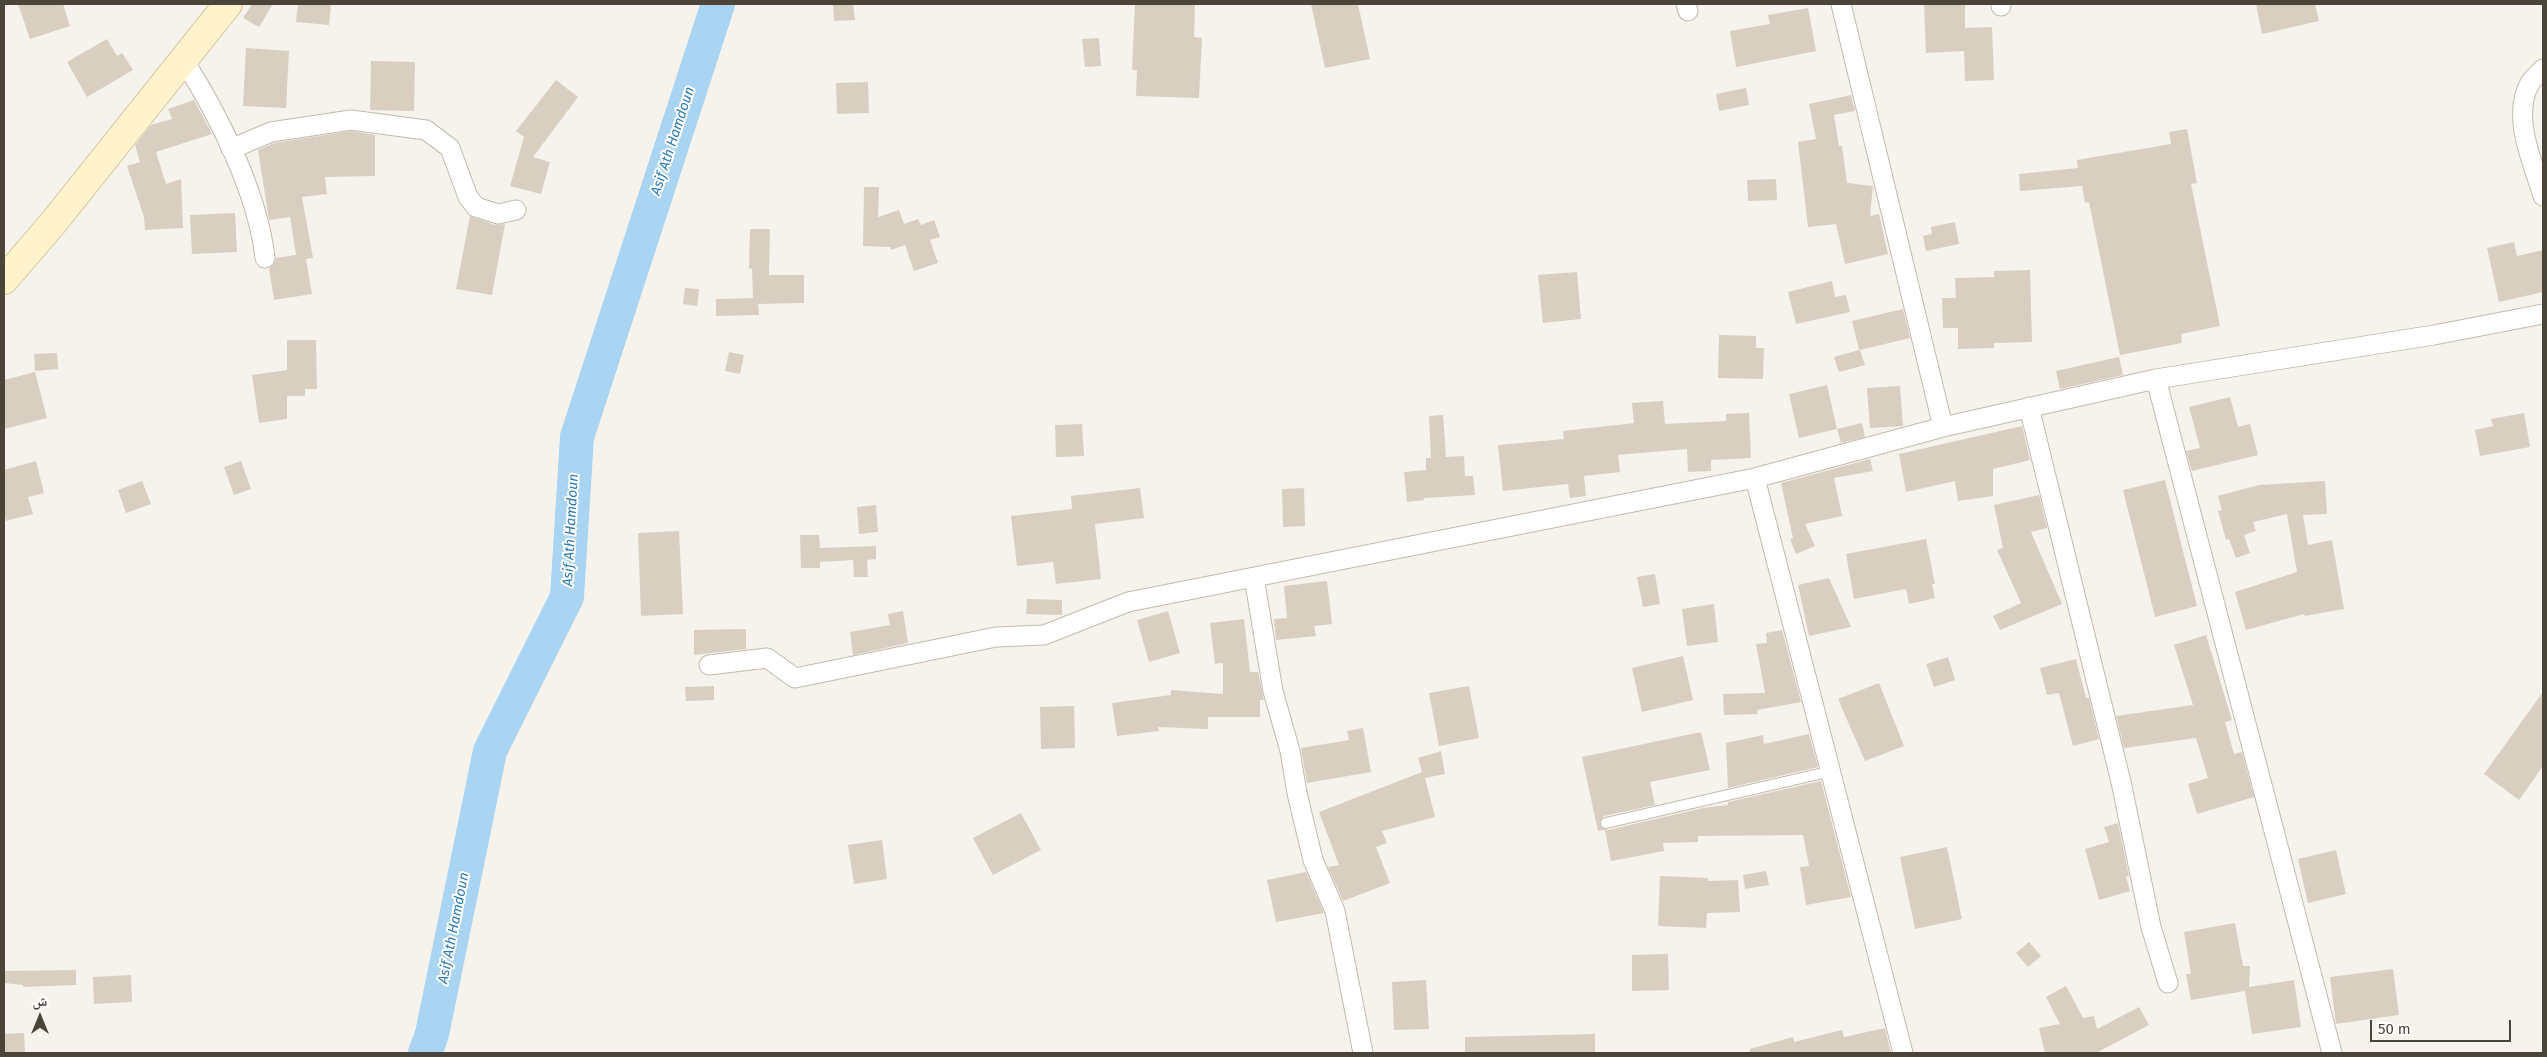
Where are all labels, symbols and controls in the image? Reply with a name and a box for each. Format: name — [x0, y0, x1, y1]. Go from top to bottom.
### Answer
water label: Asif Ath Hamdoun — [648, 85, 698, 197]
water label: Asif Ath Hamdoun — [560, 473, 582, 587]
water label: Asif Ath Hamdoun — [435, 871, 473, 985]
north arrow — [15, 992, 65, 1042]
text: ش — [33, 993, 47, 1010]
scale bar — [2372, 1010, 2513, 1042]
text: 50 m — [2378, 1020, 2411, 1038]

